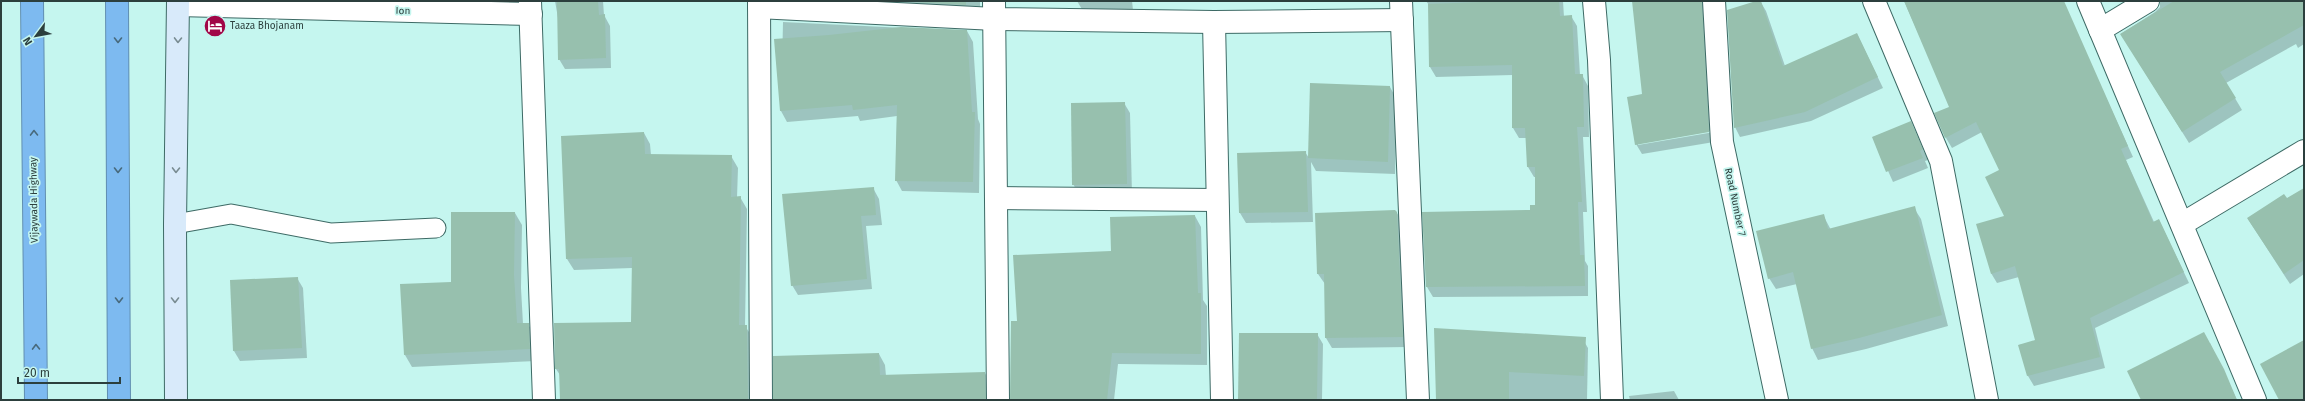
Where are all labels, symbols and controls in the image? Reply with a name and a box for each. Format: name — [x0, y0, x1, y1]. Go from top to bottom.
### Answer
street label: Ion — [396, 5, 410, 17]
hotel icon: Taaza Bhojanam — [202, 13, 228, 39]
north arrow — [16, 16, 56, 56]
place label: Taaza Bhojanam — [230, 20, 304, 32]
text: N — [20, 34, 35, 48]
one-way arrow — [114, 37, 122, 43]
one-way arrow — [174, 37, 182, 43]
one-way arrow — [30, 130, 38, 136]
street label: Vijaywada Highway — [27, 157, 41, 243]
one-way arrow — [114, 167, 122, 173]
one-way arrow — [172, 167, 180, 173]
street label: Road Number 7 — [1722, 167, 1748, 238]
one-way arrow — [115, 297, 123, 303]
one-way arrow — [171, 297, 179, 303]
one-way arrow — [32, 344, 40, 350]
scale bar — [18, 359, 120, 385]
text: 20 m — [24, 366, 50, 380]

